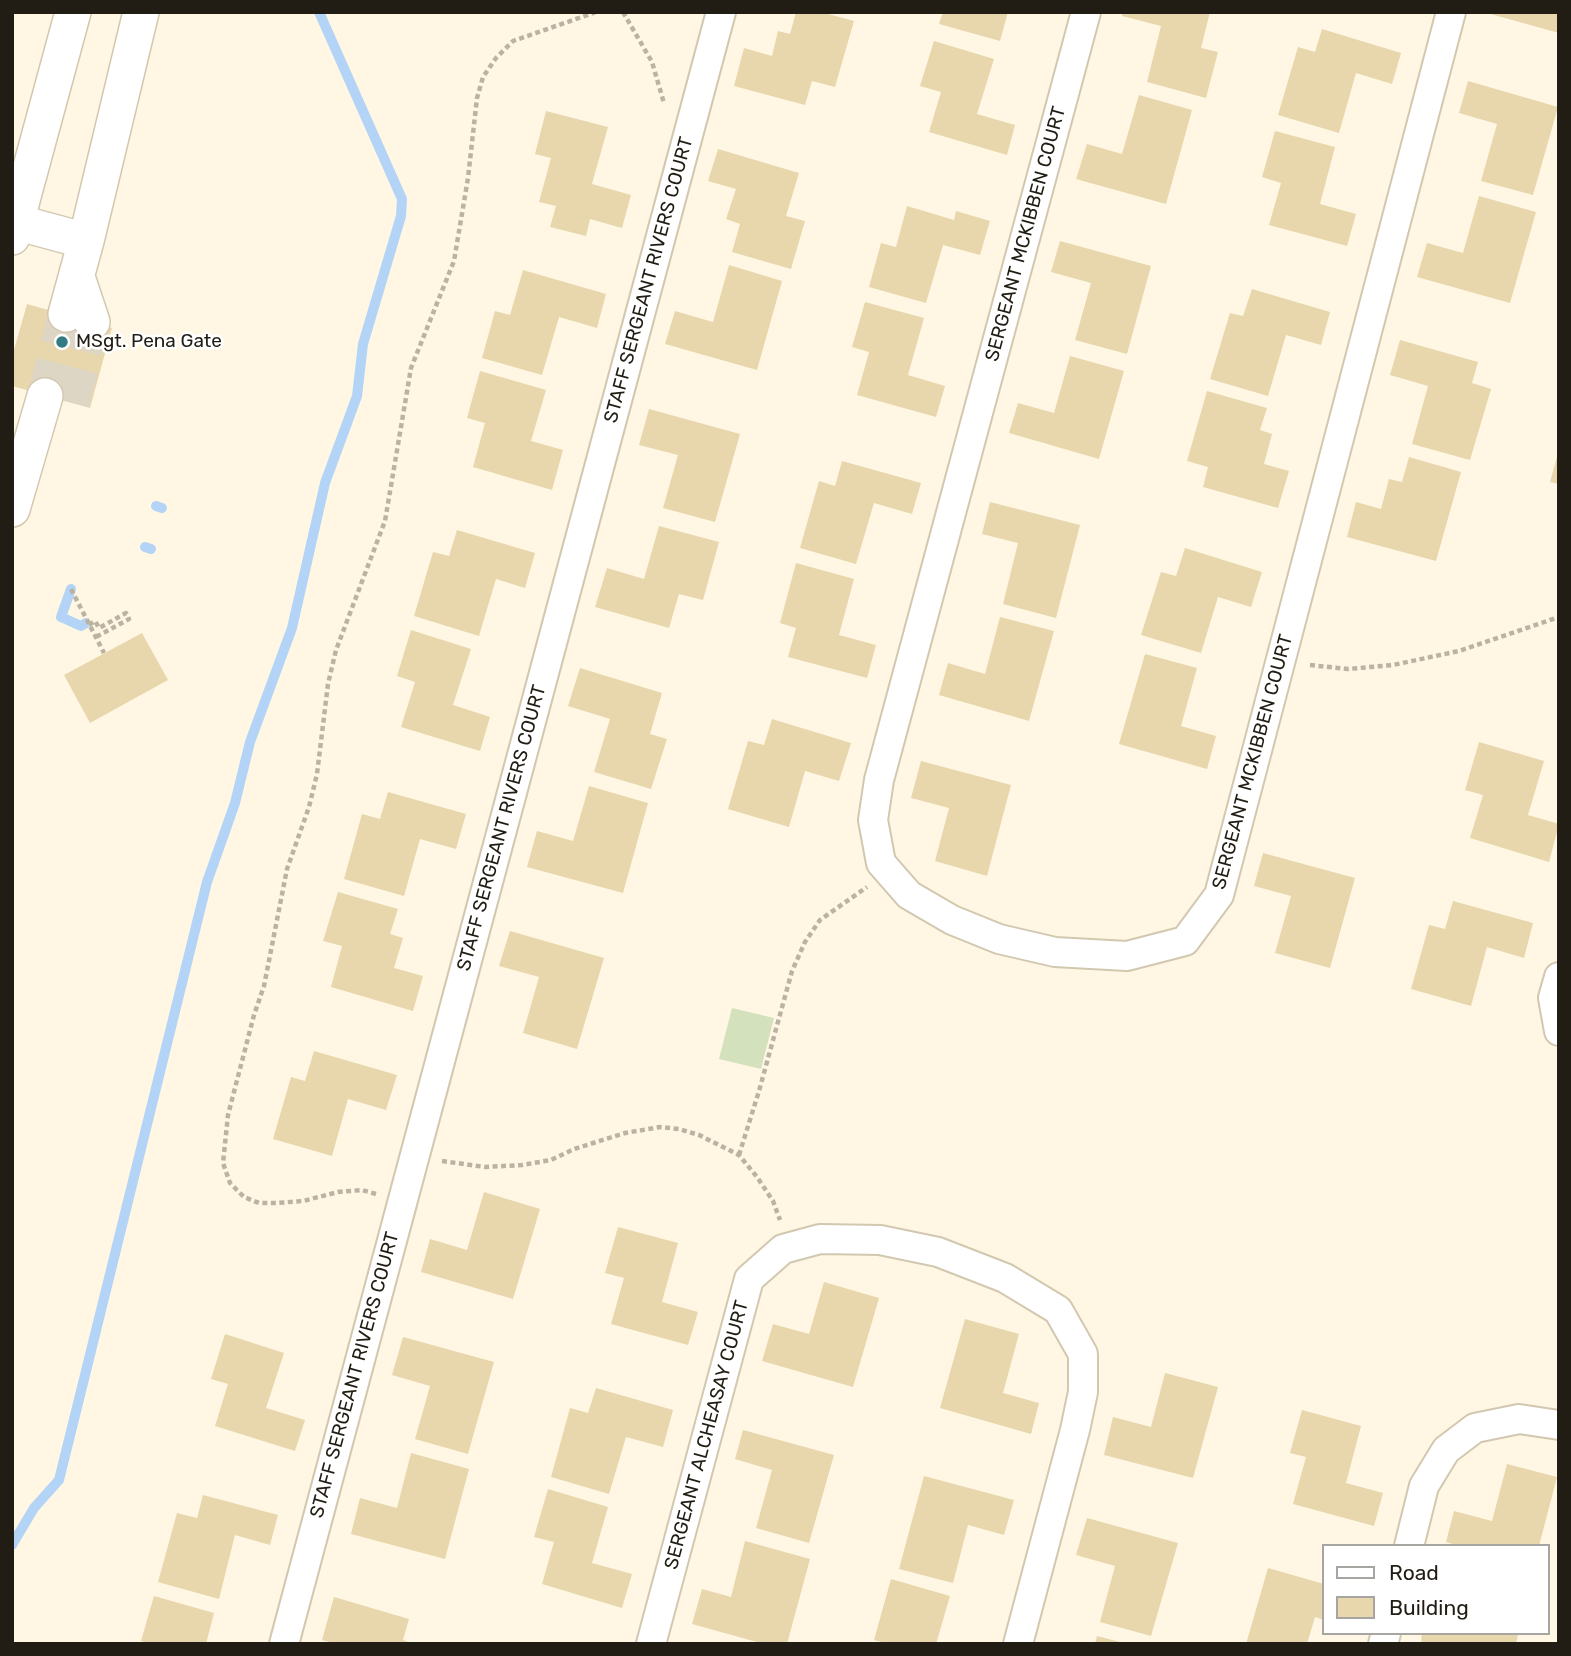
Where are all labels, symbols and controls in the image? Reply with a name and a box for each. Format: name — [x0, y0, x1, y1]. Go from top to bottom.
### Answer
street label: SERGEANT MCKIBBEN COURT — [981, 104, 1071, 364]
street label: STAFF SERGEANT RIVERS COURT — [600, 134, 698, 426]
place label: MSgt. Pena Gate — [76, 331, 222, 353]
marker: MSgt. Pena Gate — [54, 334, 70, 350]
street label: SERGEANT MCKIBBEN COURT — [1208, 632, 1298, 892]
street label: STAFF SERGEANT RIVERS COURT — [453, 682, 551, 974]
street label: STAFF SERGEANT RIVERS COURT — [306, 1229, 404, 1521]
street label: SERGEANT ALCHEASAY COURT — [660, 1298, 754, 1572]
legend — [1322, 1544, 1550, 1635]
text: Road — [1389, 1560, 1439, 1585]
text: Building — [1389, 1595, 1469, 1620]

